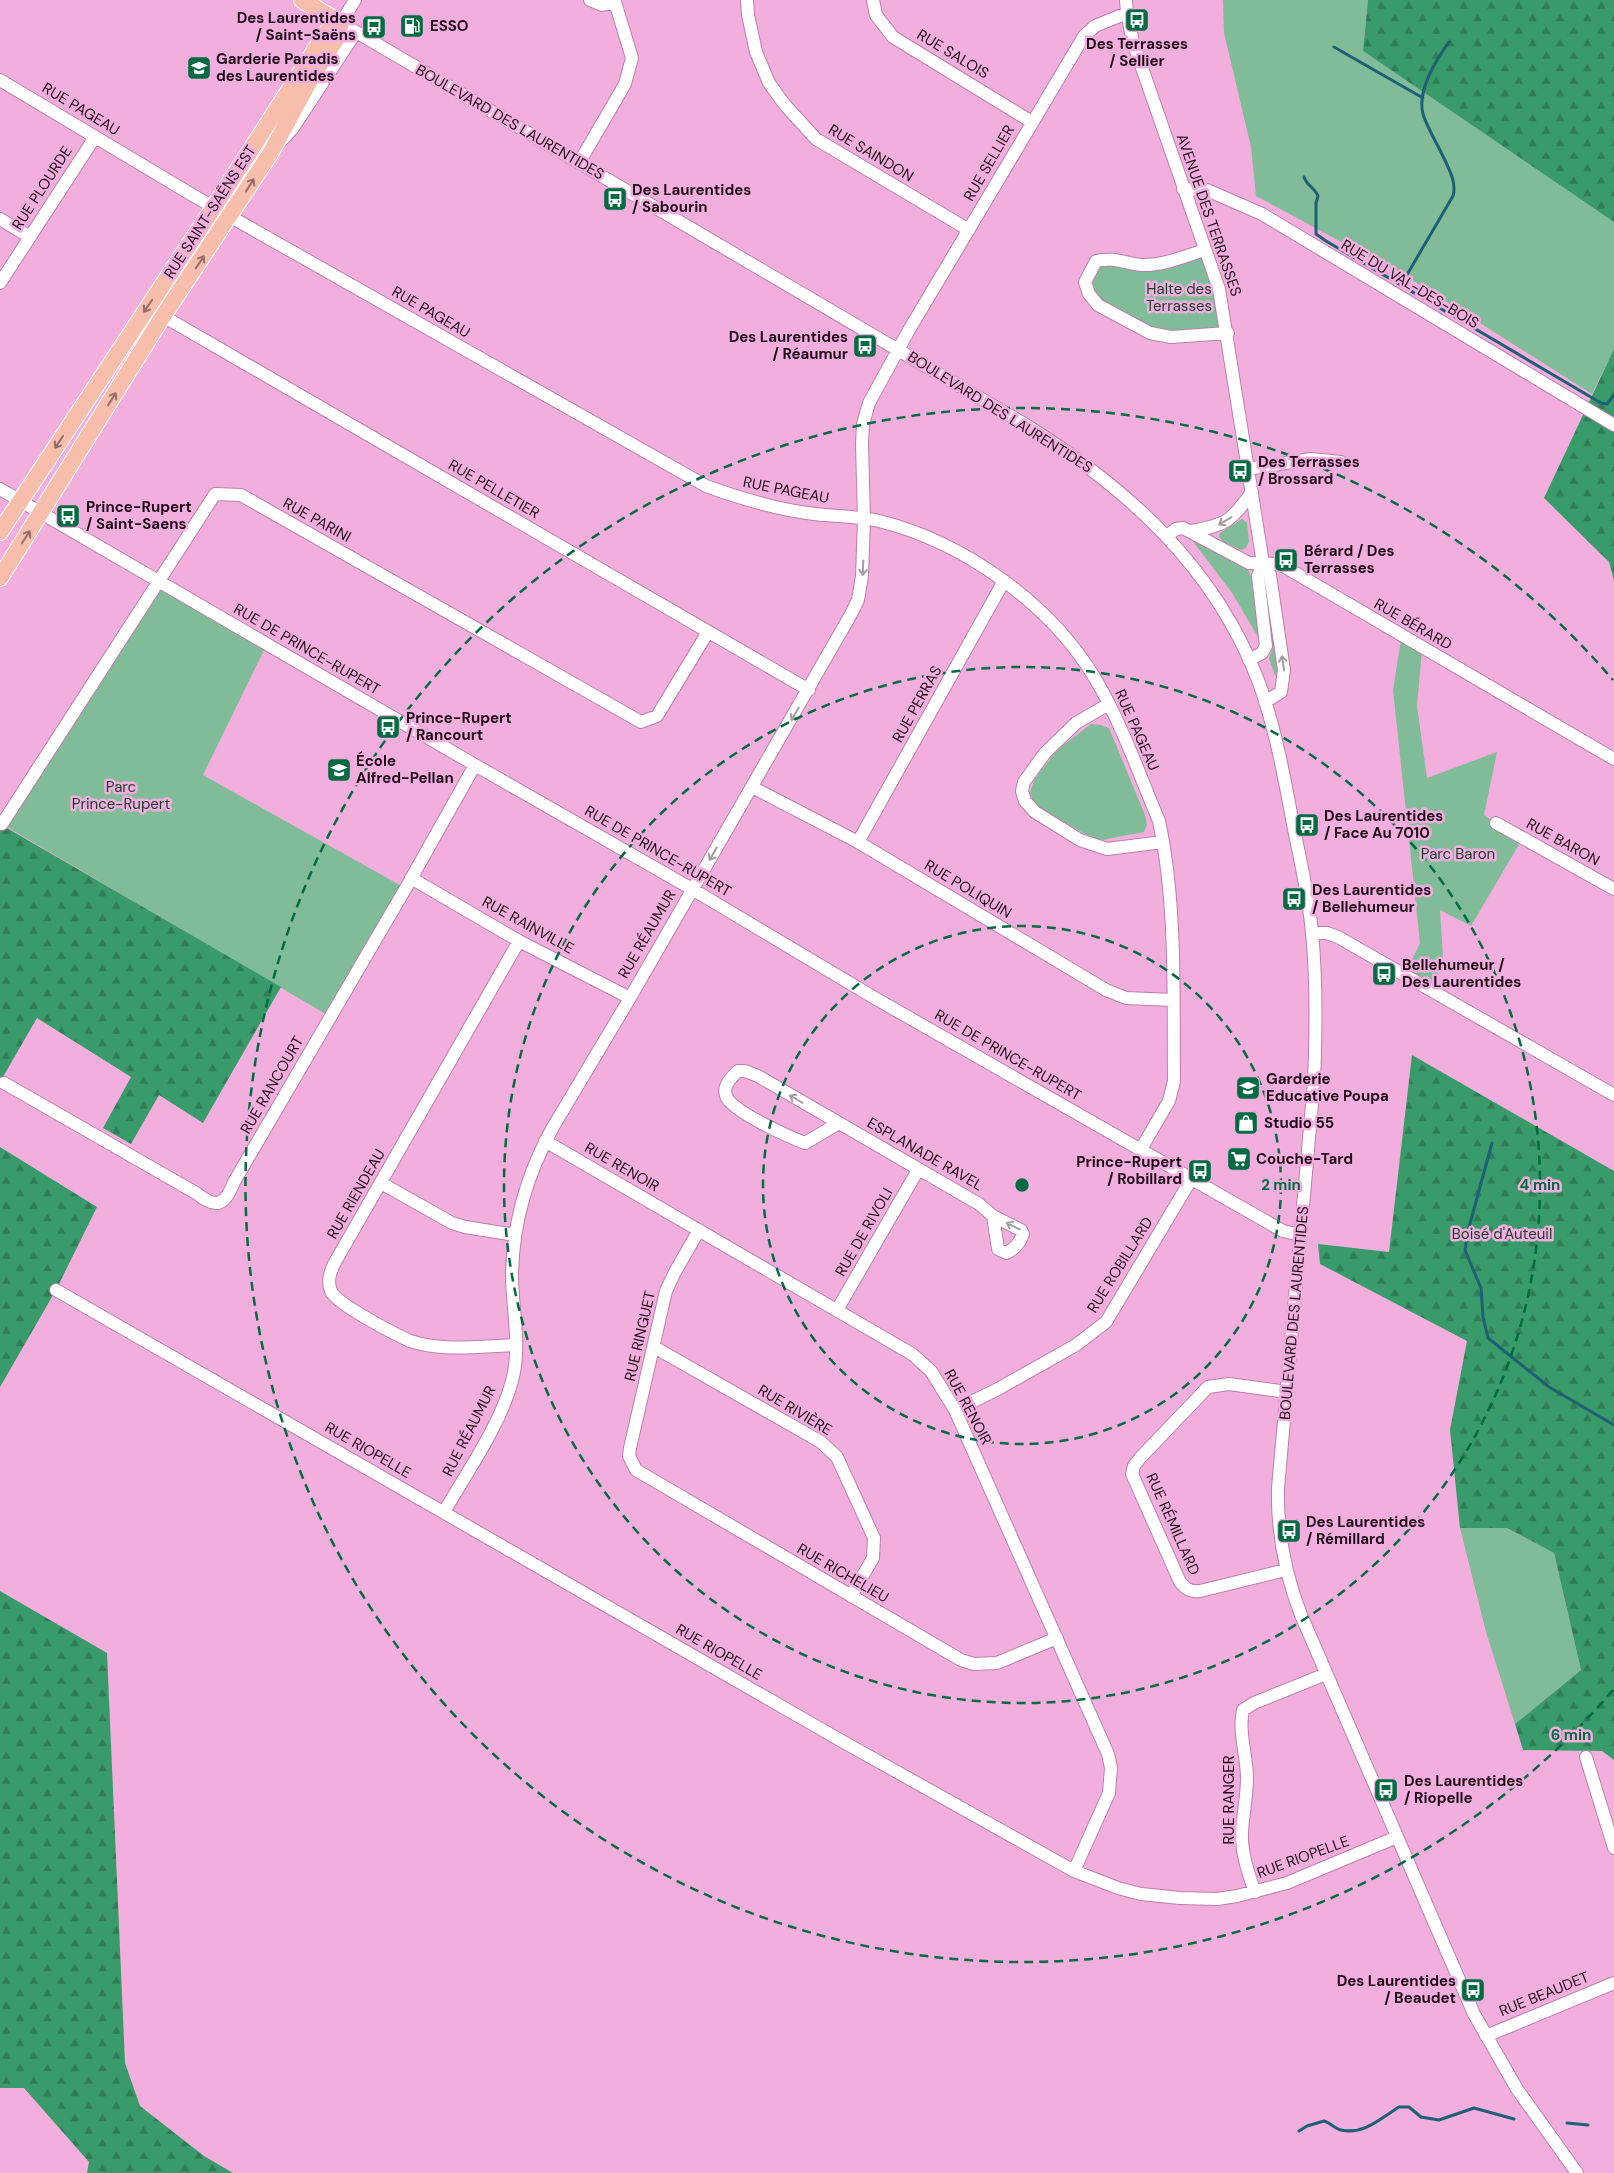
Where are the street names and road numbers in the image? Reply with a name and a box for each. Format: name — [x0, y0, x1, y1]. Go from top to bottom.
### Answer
street label: RUE SALOIS — [913, 25, 993, 83]
street label: BOULEVARD DES LAURENTIDES — [412, 60, 608, 184]
street label: RUE PAGEAU — [39, 78, 123, 140]
street label: RUE SAINDON — [825, 120, 917, 186]
street label: RUE SELLIER — [959, 121, 1019, 205]
street label: AVENUE DES TERRASSES — [1172, 131, 1246, 299]
street label: RUE PLOURDE — [7, 142, 77, 234]
street label: RUE SAINT-SAËNS EST — [159, 142, 261, 282]
street label: RUE DU VAL-DES-BOIS — [1337, 235, 1483, 333]
street label: RUE PAGEAU — [388, 282, 474, 342]
street label: BOULEVARD DES LAURENTIDES — [904, 347, 1097, 477]
street label: RUE PELLETIER — [445, 455, 543, 523]
street label: RUE PAGEAU — [741, 472, 831, 508]
street label: RUE PARINI — [279, 493, 355, 547]
street label: RUE BÉRARD — [1370, 594, 1456, 654]
street label: RUE DE PRINCE-RUPERT — [230, 599, 384, 699]
street label: RUE PERRAS — [888, 662, 946, 746]
street label: RUE PAGEAU — [1110, 686, 1164, 774]
street label: RUE DE PRINCE-RUPERT — [581, 801, 735, 901]
street label: RUE BARON — [1523, 814, 1603, 870]
street label: RUE POLIQUIN — [921, 855, 1015, 923]
street label: RUE RÉAUMUR — [614, 886, 681, 982]
street label: RUE RAINVILLE — [479, 892, 577, 958]
street label: RUE DE PRINCE-RUPERT — [931, 1005, 1085, 1105]
street label: RUE RANCOURT — [236, 1032, 308, 1138]
street label: ESPLANADE RAVEL — [863, 1113, 987, 1195]
street label: RUE RENOIR — [581, 1138, 663, 1196]
street label: RUE RIENDEAU — [322, 1145, 390, 1243]
street label: RUE DE RIVOLI — [831, 1184, 897, 1280]
street label: BOULEVARD DES LAURENTIDES — [1275, 1205, 1313, 1421]
street label: RUE ROBILLARD — [1083, 1213, 1157, 1317]
street label: RUE RINGUET — [620, 1289, 660, 1383]
street label: RUE RENOIR — [940, 1366, 996, 1448]
street label: RUE RIVIÈRE — [754, 1380, 836, 1440]
street label: RUE RÉAUMUR — [438, 1382, 500, 1480]
street label: RUE RIOPELLE — [321, 1417, 415, 1483]
street label: RUE RÉMILLARD — [1142, 1470, 1204, 1578]
street label: RUE RICHELIEU — [793, 1539, 893, 1607]
street label: RUE RIOPELLE — [672, 1619, 766, 1685]
street label: RUE RANGER — [1219, 1755, 1239, 1845]
street label: RUE RIOPELLE — [1254, 1831, 1352, 1883]
street label: RUE BEAUDET — [1496, 1967, 1592, 2021]

